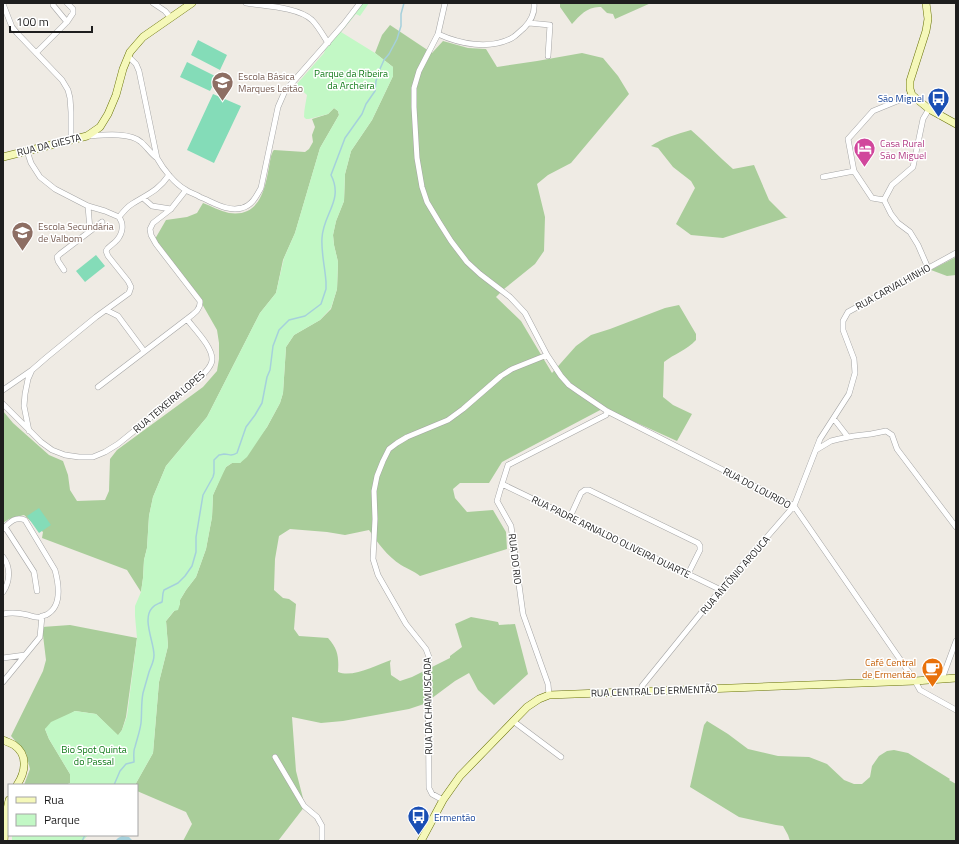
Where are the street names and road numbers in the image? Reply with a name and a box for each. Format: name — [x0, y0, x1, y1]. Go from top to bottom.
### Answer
street label: RUA DA GIESTA — [15, 130, 83, 160]
street label: RUA CARVALHINHO — [853, 260, 934, 314]
street label: RUA TEIXEIRA LOPES — [130, 367, 208, 437]
street label: RUA DO LOURIDO — [720, 464, 794, 512]
street label: RUA PADRE ARNALDO OLIVEIRA DUARTE — [529, 492, 693, 582]
street label: RUA ANTÓNIO AROUCA — [697, 532, 773, 618]
street label: RUA DO RIO — [504, 533, 526, 586]
street label: RUA DA CHAMUSCADA — [420, 657, 436, 755]
street label: RUA CENTRAL DE ERMENTÃO — [591, 681, 718, 701]

